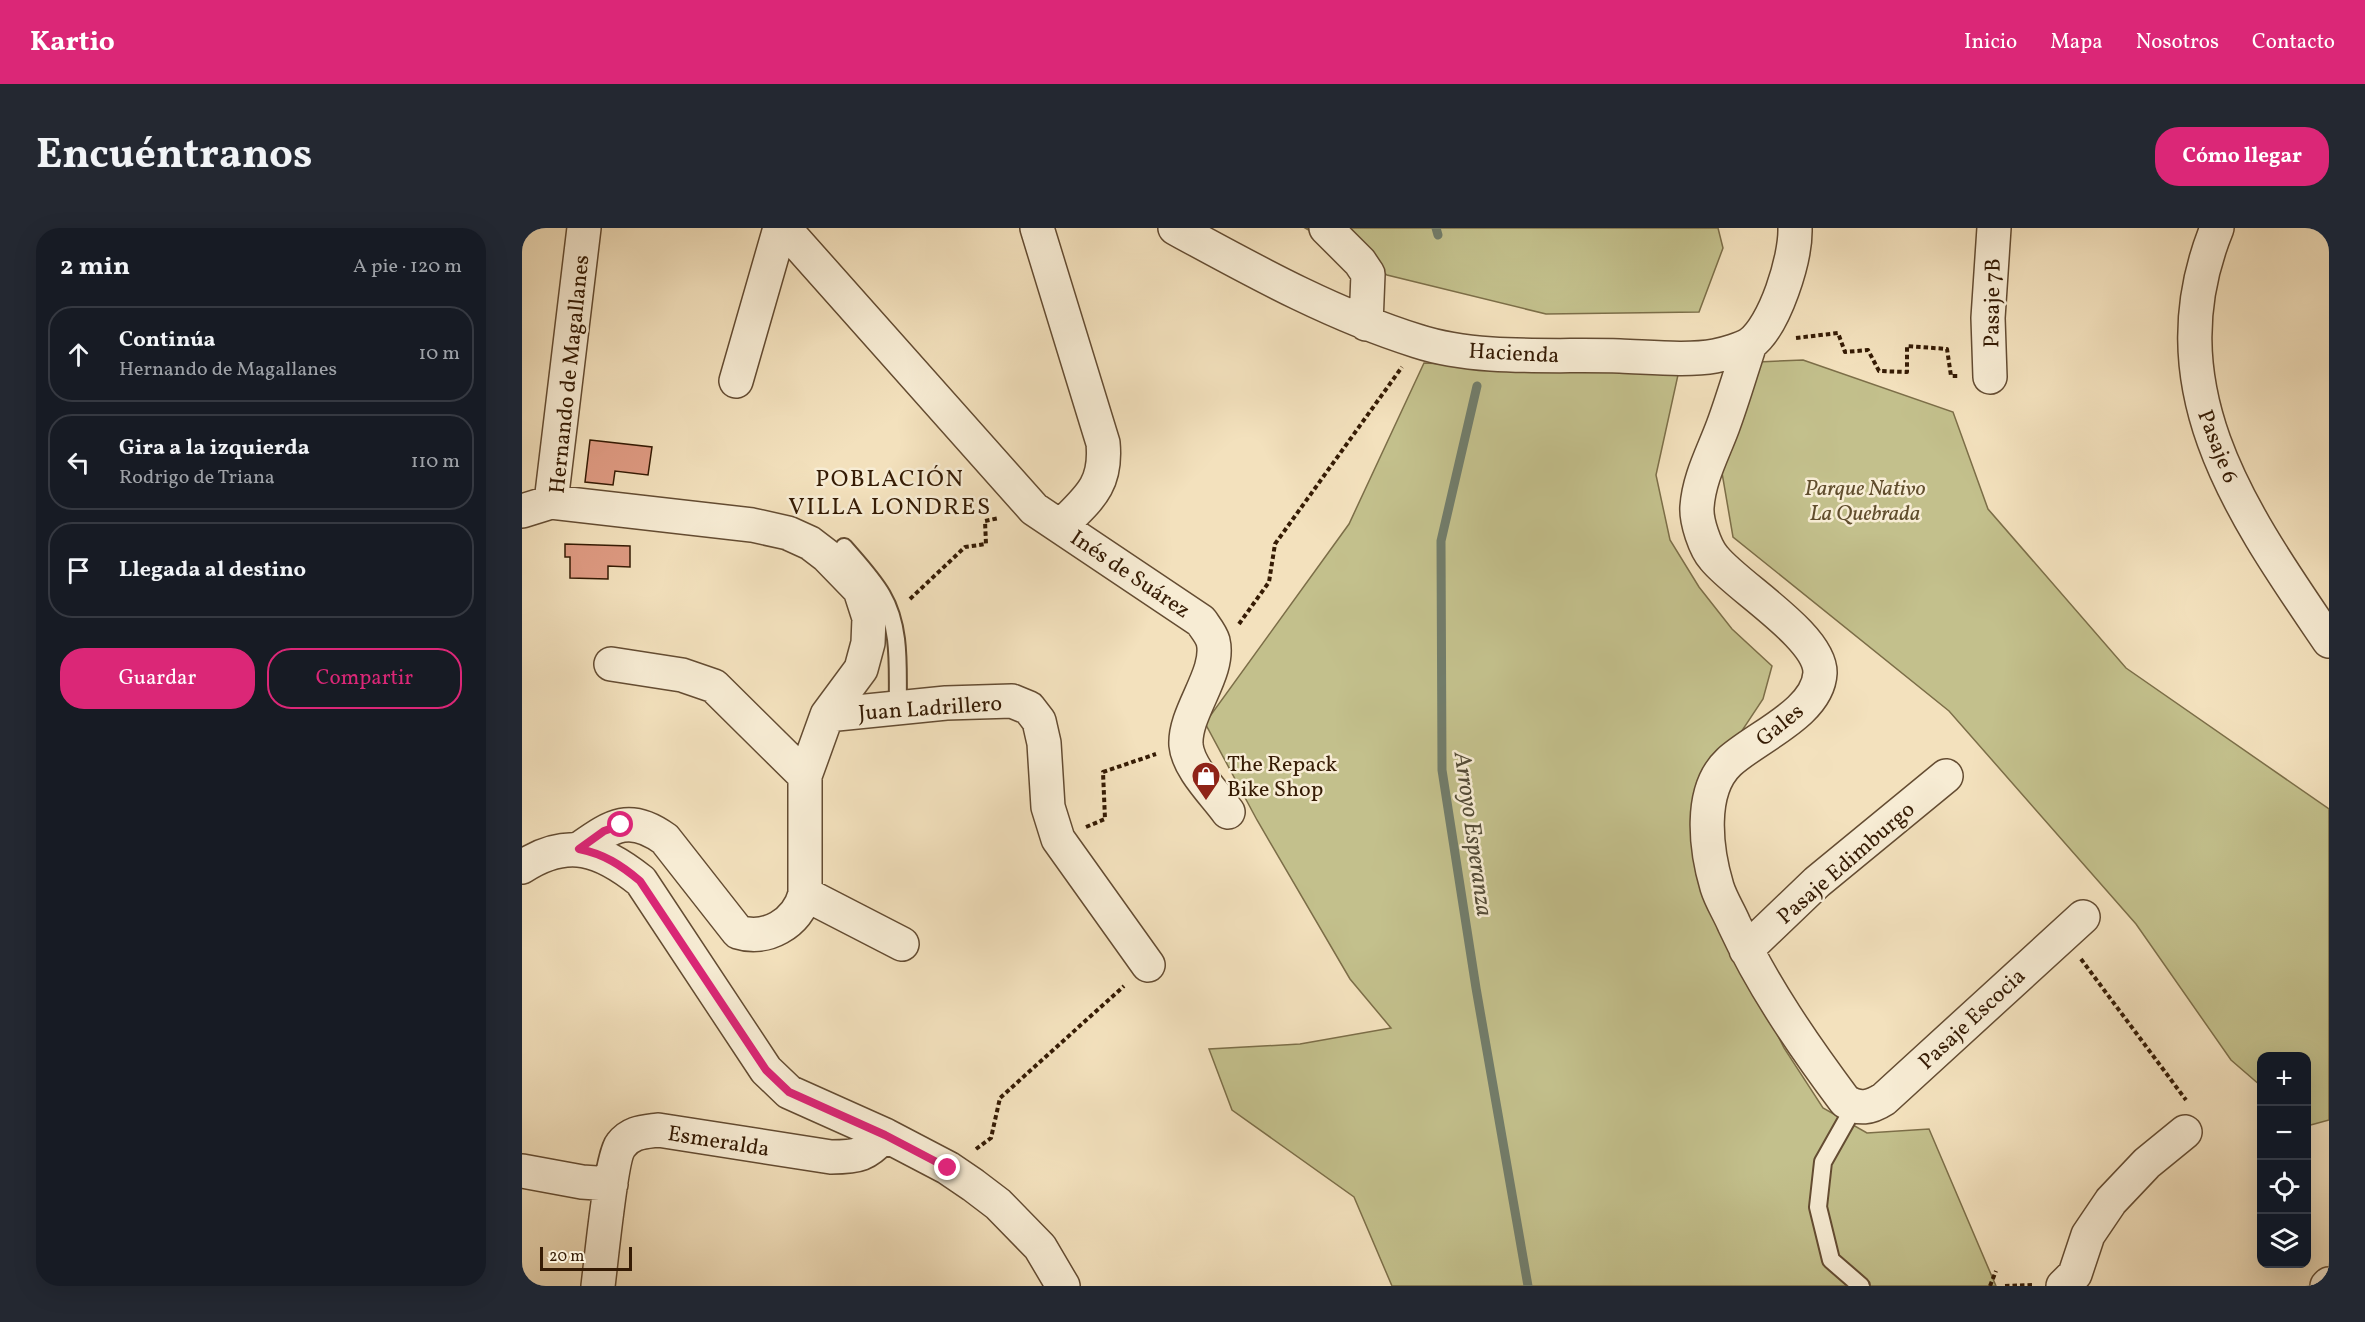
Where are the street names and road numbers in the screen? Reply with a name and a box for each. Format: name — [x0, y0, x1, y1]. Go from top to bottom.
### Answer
street label: Hernando de Magallanes — [543, 253, 598, 495]
street label: Pasaje 7B — [1977, 258, 2010, 348]
street label: Hacienda — [1468, 337, 1560, 372]
street label: Pasaje 6 — [2189, 406, 2245, 488]
street label: Inés de Suárez — [1063, 523, 1196, 627]
street label: Juan Ladrillero — [857, 689, 1003, 730]
street label: Gales — [1750, 697, 1811, 755]
street label: Pasaje Edimburgo — [1771, 795, 1922, 932]
street label: Pasaje Escocia — [1912, 962, 2033, 1078]
street label: Esmeralda — [665, 1119, 772, 1166]

